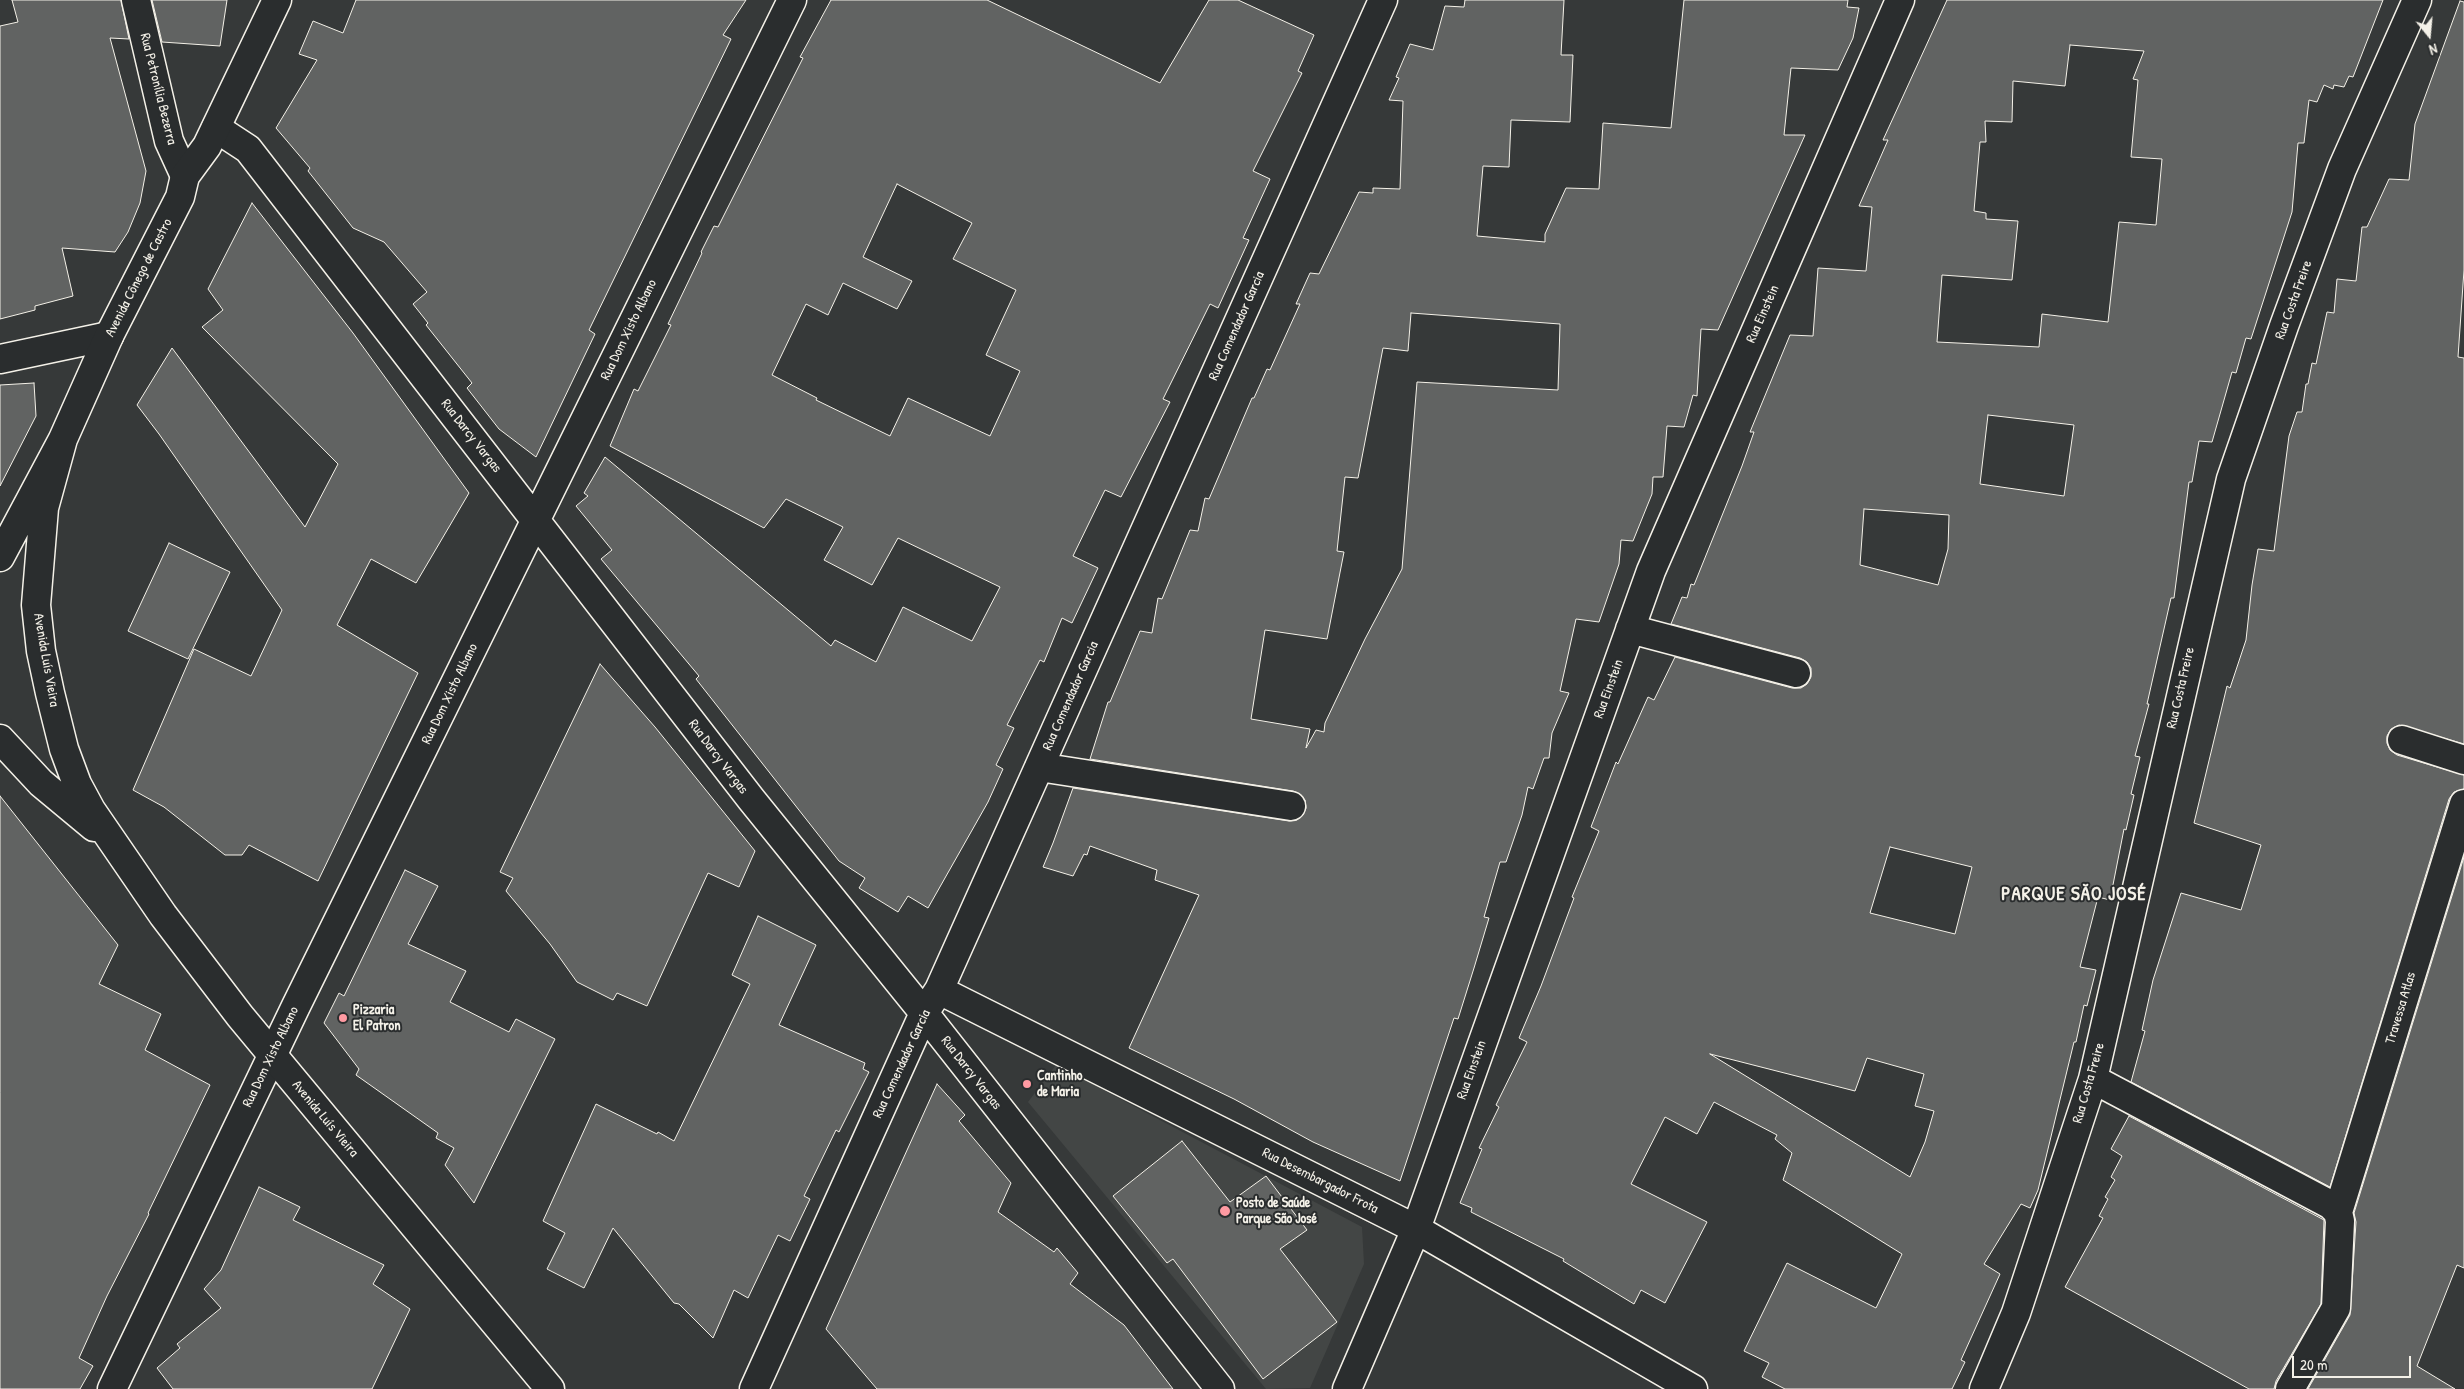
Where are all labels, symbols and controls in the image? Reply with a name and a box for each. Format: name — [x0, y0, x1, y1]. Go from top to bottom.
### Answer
north arrow — [2404, 10, 2454, 60]
street label: Rua Petronília Bezerra — [136, 31, 180, 147]
text: N — [2427, 40, 2440, 60]
street label: Avenida Cônego de Castro — [102, 216, 176, 340]
street label: Rua Costa Freire — [2272, 258, 2316, 342]
street label: Rua Comendador Garcia — [1205, 269, 1269, 383]
street label: Rua Dom Xisto Albano — [597, 277, 661, 383]
street label: Rua Einstein — [1743, 282, 1783, 346]
street label: Rua Darcy Vargas — [437, 396, 505, 476]
street label: Avenida Luís Vieira — [29, 612, 63, 708]
street label: Rua Comendador Garcia — [1039, 639, 1103, 753]
street label: Rua Dom Xisto Albano — [418, 641, 482, 747]
street label: Rua Costa Freire — [2163, 646, 2199, 730]
street label: Rua Einstein — [1591, 657, 1627, 721]
street label: Rua Darcy Vargas — [685, 717, 751, 797]
district label: PARQUE SĂO JOSÉ — [1999, 884, 2149, 906]
street label: Travessa Atlas — [2382, 970, 2420, 1046]
place label: Pizzaria El Patron — [353, 1002, 401, 1034]
street label: Rua Dom Xisto Albano — [239, 1004, 303, 1110]
street label: Rua Comendador Garcia — [870, 1007, 934, 1121]
marker: Pizzaria El Patron — [337, 1012, 349, 1024]
street label: Rua Darcy Vargas — [937, 1033, 1005, 1113]
street label: Rua Einstein — [1454, 1038, 1490, 1102]
street label: Rua Costa Freire — [2069, 1041, 2109, 1125]
place label: Cantinho de Maria — [1037, 1068, 1082, 1100]
street label: Avenida Luís Vieira — [288, 1077, 362, 1161]
marker: Cantinho de Maria — [1021, 1078, 1033, 1090]
street label: Rua Desembargador Frota — [1259, 1144, 1381, 1218]
place label: Posto de Saúde Parque São José — [1236, 1195, 1317, 1228]
marker: Posto de Saúde Parque São José — [1218, 1204, 1232, 1218]
scale bar — [2294, 1346, 2413, 1378]
text: 20 m — [2300, 1354, 2327, 1375]

